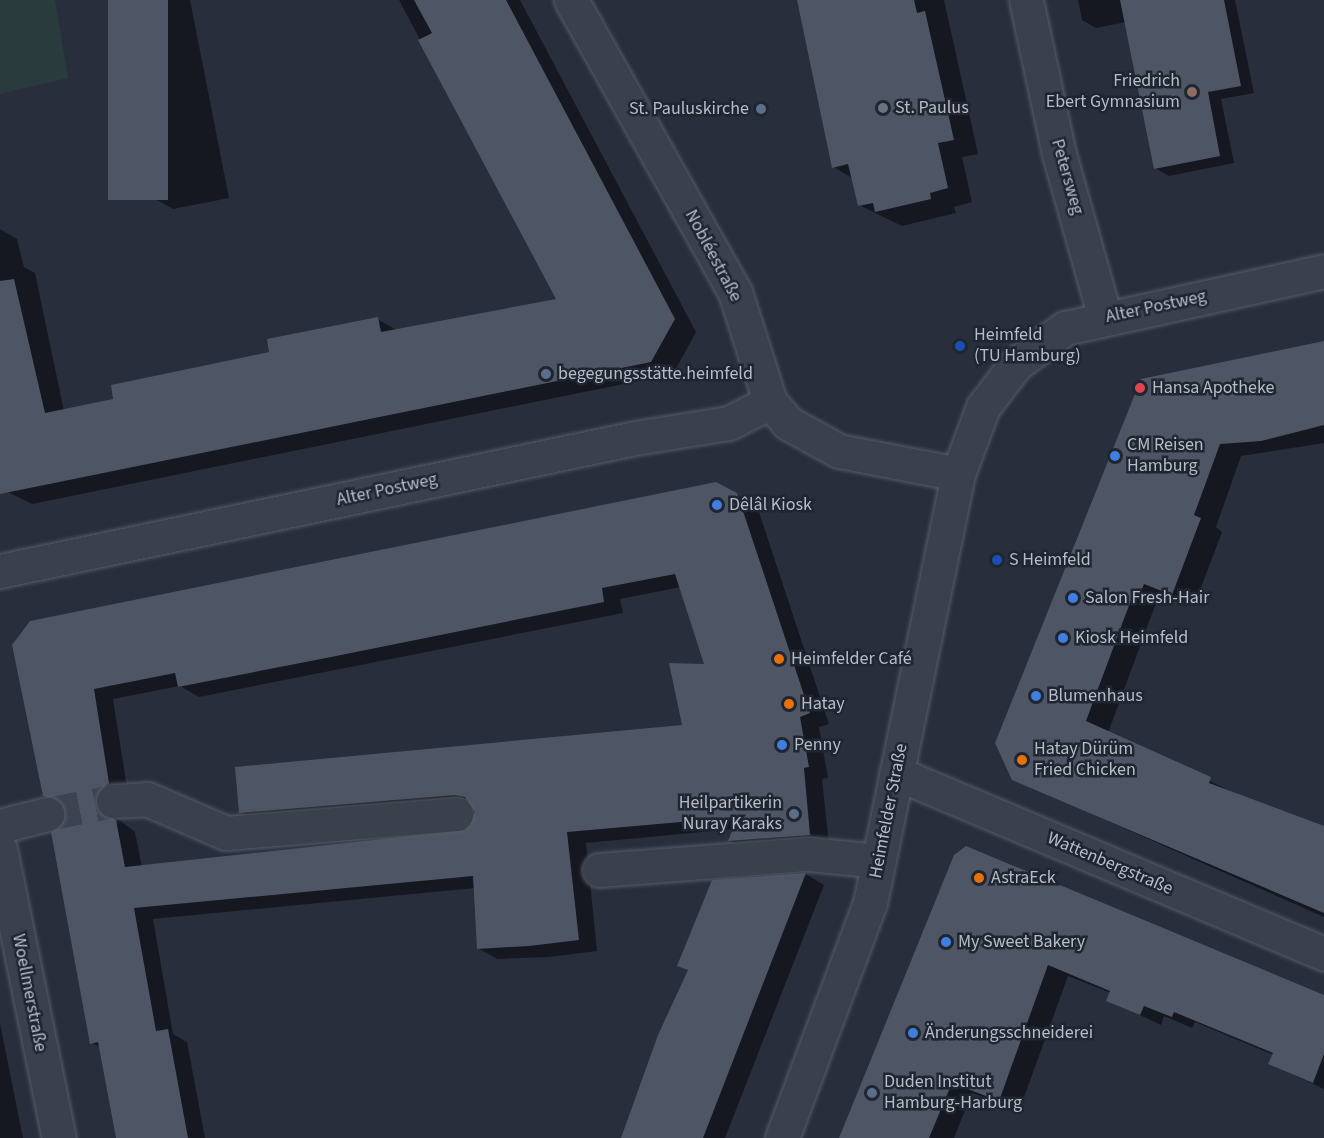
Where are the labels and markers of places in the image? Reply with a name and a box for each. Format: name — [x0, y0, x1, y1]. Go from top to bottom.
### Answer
place label: Friedrich Ebert Gymnasium — [1046, 71, 1180, 113]
marker: Friedrich Ebert Gymnasium — [1185, 85, 1199, 99]
place label: St. Paulus — [895, 97, 969, 119]
place label: St. Pauluskirche — [629, 98, 749, 120]
marker: St. Paulus — [876, 101, 890, 115]
marker: St. Pauluskirche — [754, 102, 768, 116]
place label: Heimfeld (TU Hamburg) — [974, 325, 1081, 368]
marker: Heimfeld (TU Hamburg) — [951, 337, 969, 355]
place label: begegungsstätte.heimfeld — [558, 363, 753, 385]
marker: begegungsstätte.heimfeld — [539, 367, 553, 381]
place label: Hansa Apotheke — [1152, 377, 1274, 399]
marker: Hansa Apotheke — [1133, 381, 1147, 395]
place label: CM Reisen Hamburg — [1127, 435, 1204, 478]
marker: CM Reisen Hamburg — [1108, 449, 1122, 463]
place label: Dêlâl Kiosk — [729, 494, 812, 516]
marker: Dêlâl Kiosk — [710, 498, 724, 512]
place label: S Heimfeld — [1009, 549, 1091, 571]
marker: S Heimfeld — [990, 553, 1004, 567]
place label: Salon Fresh-Hair — [1085, 587, 1209, 609]
marker: Salon Fresh-Hair — [1066, 591, 1080, 605]
place label: Kiosk Heimfeld — [1075, 627, 1188, 649]
marker: Kiosk Heimfeld — [1056, 631, 1070, 645]
place label: Heimfelder Café — [791, 648, 912, 670]
marker: Heimfelder Café — [772, 652, 786, 666]
place label: Blumenhaus — [1048, 685, 1143, 707]
marker: Blumenhaus — [1029, 689, 1043, 703]
place label: Hatay — [801, 693, 845, 715]
marker: Hatay — [782, 697, 796, 711]
place label: Penny — [794, 734, 841, 756]
marker: Penny — [775, 738, 789, 752]
place label: Hatay Dürüm Fried Chicken — [1034, 739, 1136, 782]
marker: Hatay Dürüm Fried Chicken — [1015, 753, 1029, 767]
place label: Heilpartikerin Nuray Karaks — [679, 793, 782, 836]
marker: Heilpartikerin Nuray Karaks — [787, 807, 801, 821]
place label: AstraEck — [991, 867, 1056, 889]
marker: AstraEck — [972, 871, 986, 885]
place label: My Sweet Bakery — [958, 931, 1085, 953]
marker: My Sweet Bakery — [939, 935, 953, 949]
place label: Änderungsschneiderei — [925, 1022, 1093, 1044]
marker: Änderungsschneiderei — [906, 1026, 920, 1040]
place label: Duden Institut Hamburg-Harburg — [884, 1072, 1022, 1114]
marker: Duden Institut Hamburg-Harburg — [865, 1086, 879, 1100]

